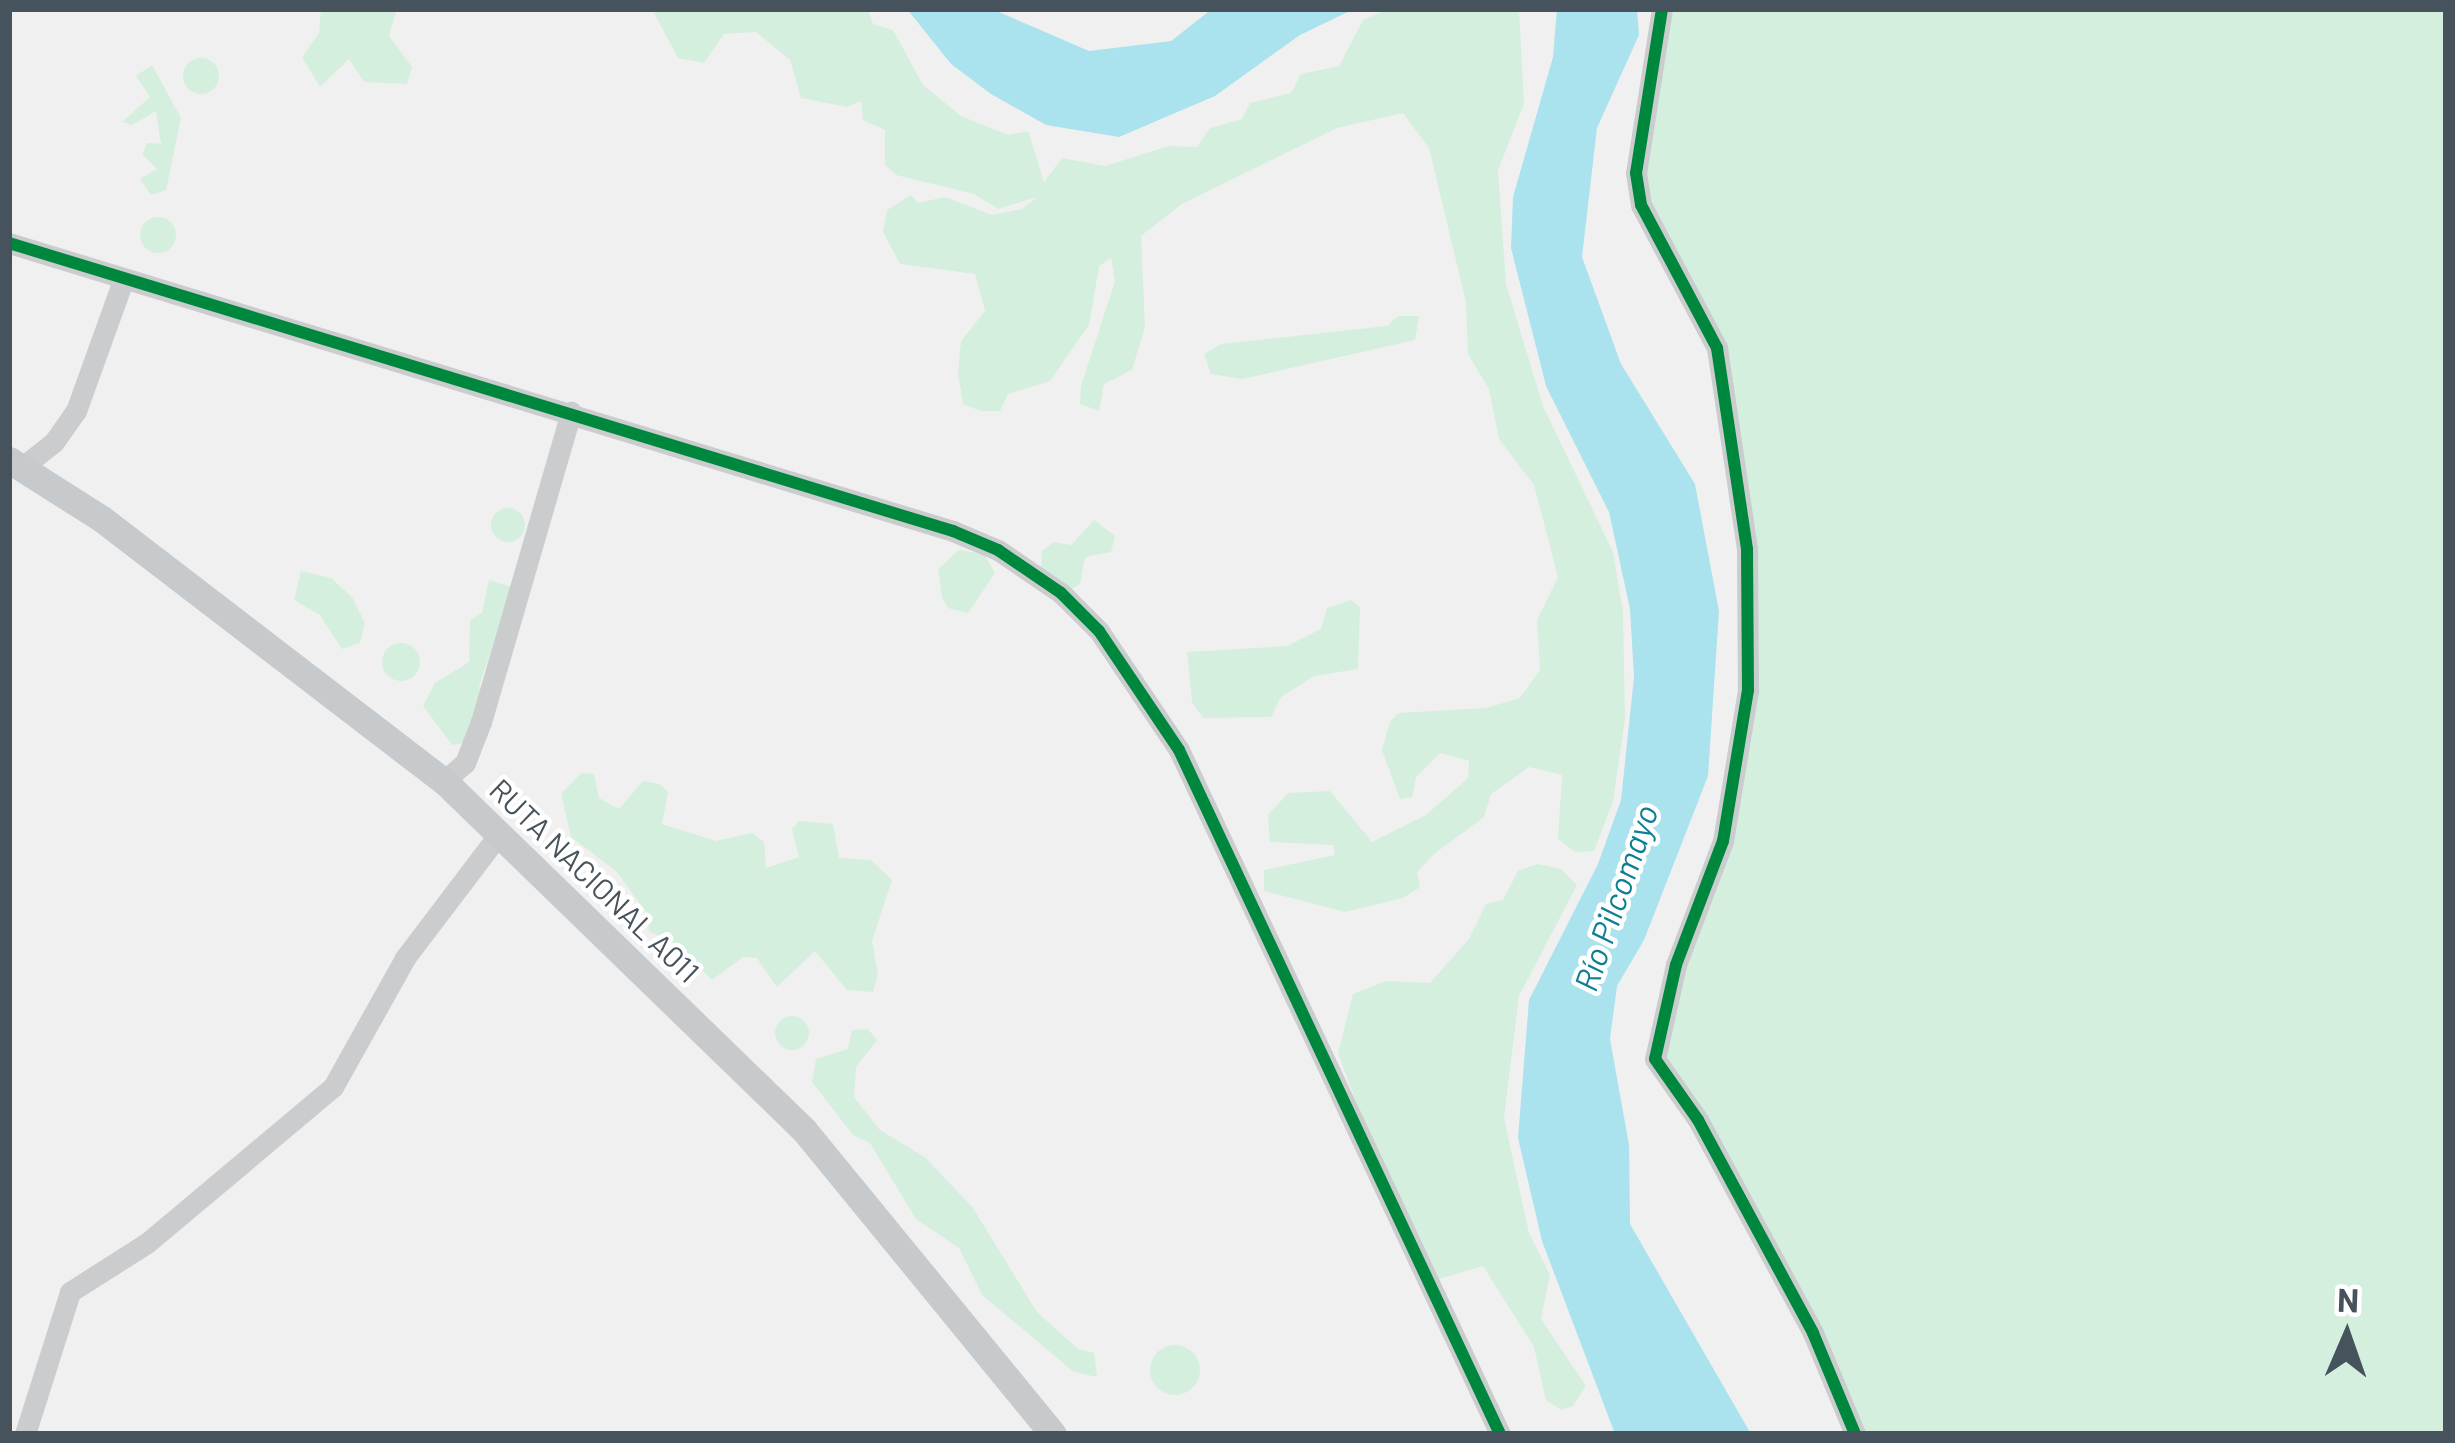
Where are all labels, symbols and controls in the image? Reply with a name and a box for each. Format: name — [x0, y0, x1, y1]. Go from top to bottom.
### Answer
street label: RUTA NACIONAL A011 — [483, 771, 707, 989]
water label: Río Pilcomayo — [1566, 800, 1666, 996]
north arrow — [2287, 1275, 2407, 1395]
text: N — [2337, 1279, 2360, 1319]

